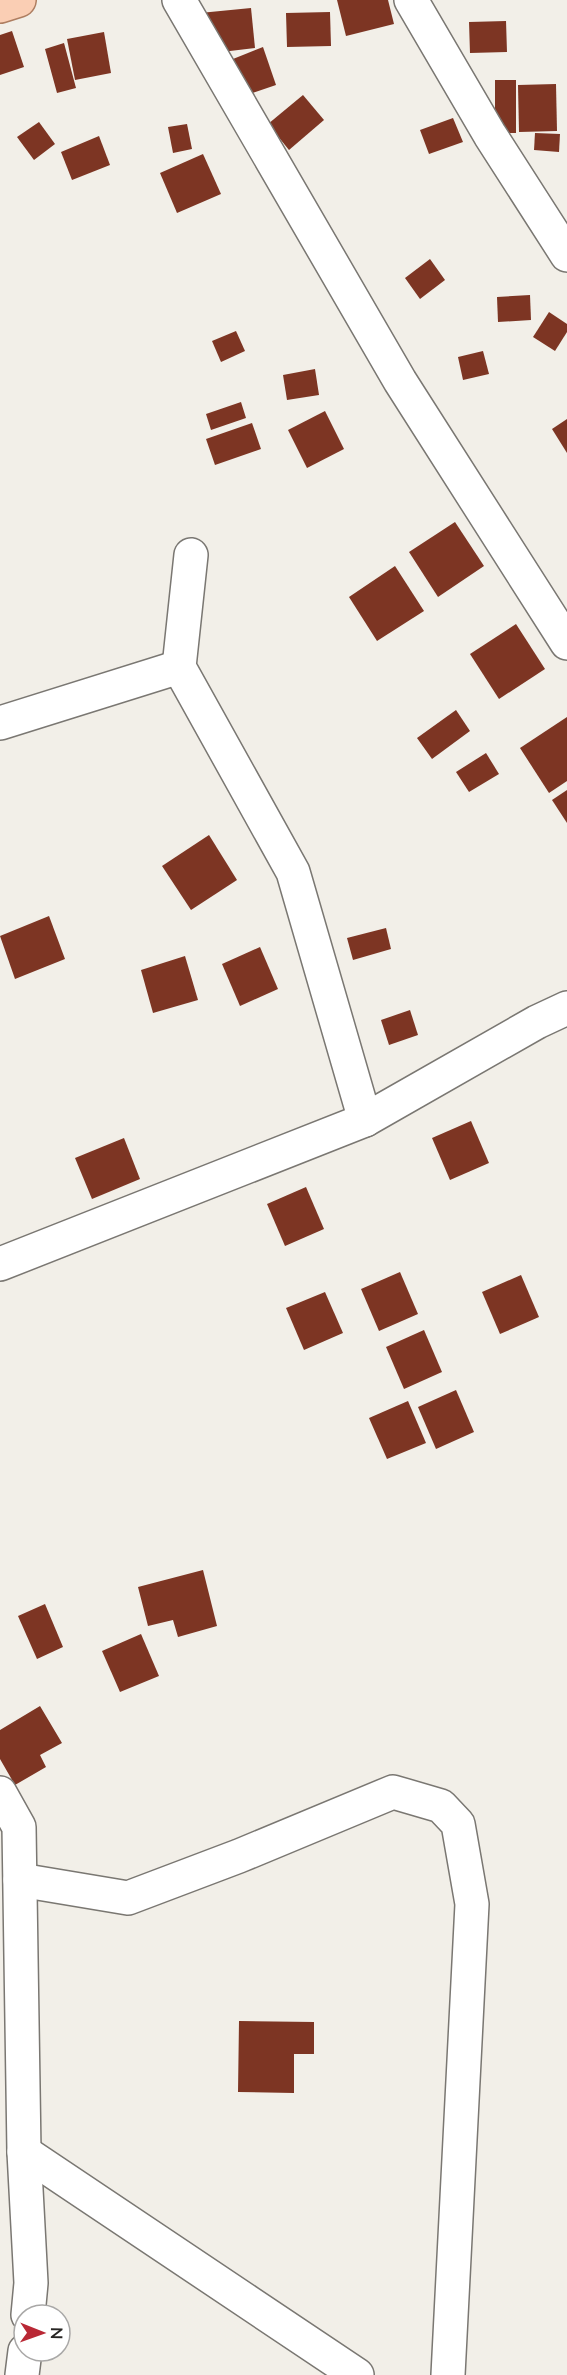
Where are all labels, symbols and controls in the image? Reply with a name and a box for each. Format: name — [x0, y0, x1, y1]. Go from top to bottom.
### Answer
north arrow — [12, 2303, 72, 2363]
text: N — [48, 2327, 67, 2340]

